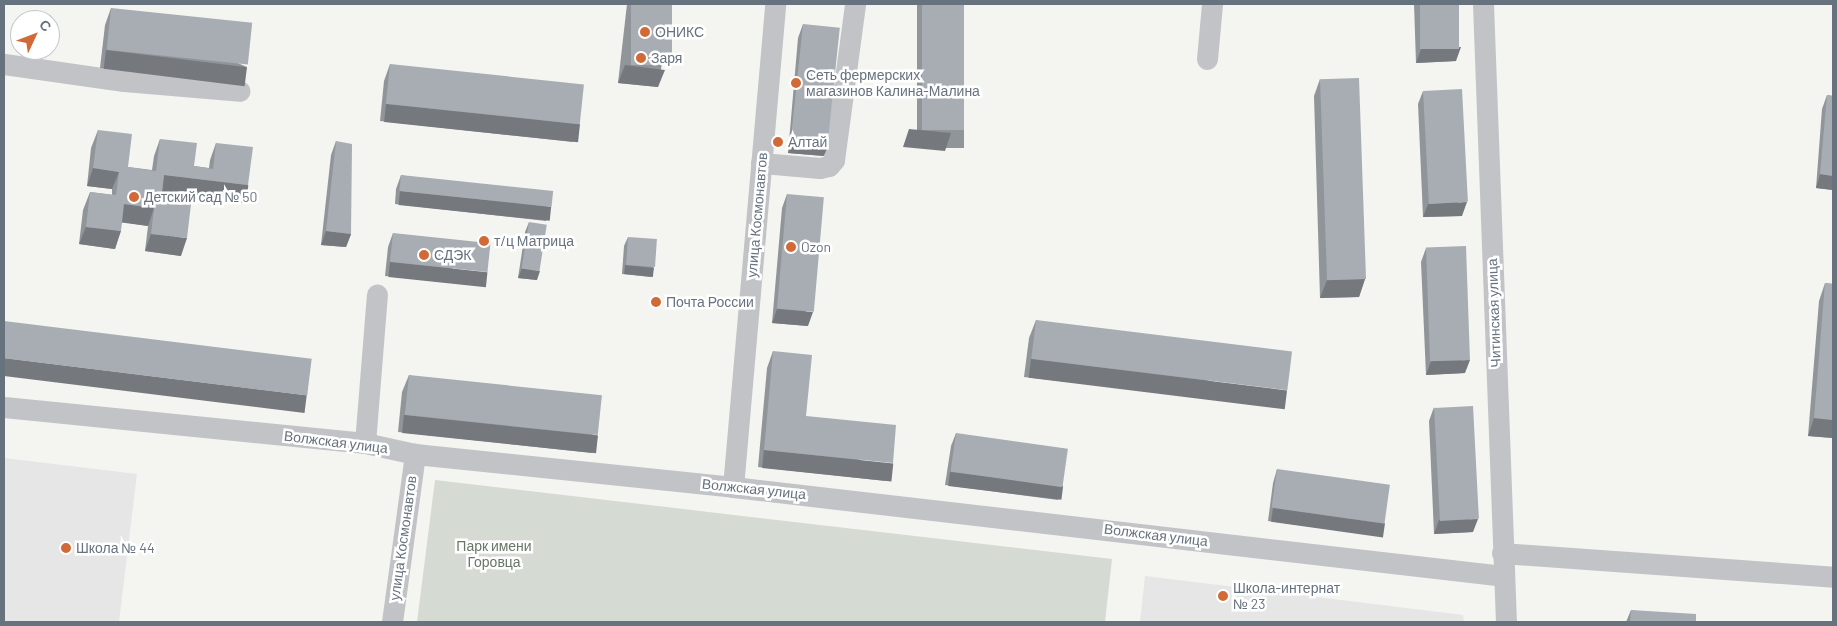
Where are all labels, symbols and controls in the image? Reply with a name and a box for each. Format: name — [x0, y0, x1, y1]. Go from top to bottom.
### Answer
north arrow — [10, 10, 60, 60]
text: С — [36, 16, 55, 35]
place label: ОНИКС — [655, 24, 704, 40]
marker: ОНИКС — [639, 26, 651, 38]
place label: Заря — [651, 50, 682, 66]
marker: Заря — [635, 52, 647, 64]
place label: Сеть фермерских магазинов Калина-Малина — [806, 67, 980, 100]
marker: Сеть фермерских магазинов Калина-Малина — [790, 77, 802, 89]
place label: Алтай — [788, 134, 827, 150]
marker: Алтай — [772, 136, 784, 148]
street label: улица Космонавтов — [743, 152, 771, 278]
place label: Детский сад № 50 — [144, 189, 257, 205]
marker: Детский сад № 50 — [128, 191, 140, 203]
place label: т/ц Матрица — [494, 233, 574, 249]
marker: т/ц Матрица — [478, 235, 490, 247]
place label: Ozon — [801, 239, 831, 255]
marker: Ozon — [785, 241, 797, 253]
place label: СДЭК — [434, 247, 472, 263]
marker: СДЭК — [418, 249, 430, 261]
street label: Читинская улица — [1484, 258, 1504, 368]
place label: Почта России — [666, 294, 754, 310]
marker: Почта России — [650, 296, 662, 308]
street label: Волжская улица — [283, 427, 389, 457]
street label: улица Космонавтов — [386, 475, 420, 601]
street label: Волжская улица — [701, 475, 807, 503]
street label: Волжская улица — [1103, 520, 1209, 550]
park label: Парк имени Горовца — [456, 538, 532, 570]
place label: Школа № 44 — [76, 540, 155, 556]
marker: Школа № 44 — [60, 542, 72, 554]
place label: Школа-интернат № 23 — [1233, 580, 1340, 612]
marker: Школа-интернат № 23 — [1217, 590, 1229, 602]

